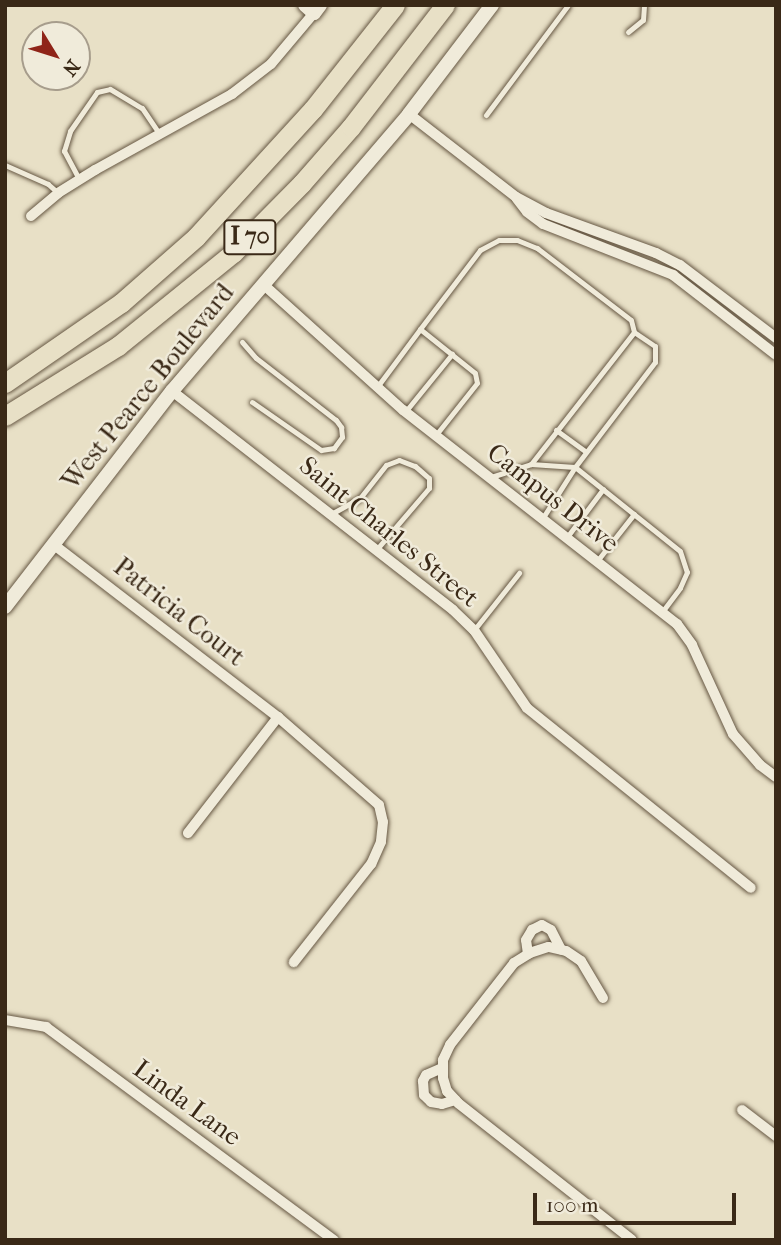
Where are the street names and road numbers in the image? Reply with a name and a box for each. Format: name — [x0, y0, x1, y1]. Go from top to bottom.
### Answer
road number: I 70 — [222, 216, 278, 258]
street label: West Pearce Boulevard — [55, 278, 241, 496]
street label: Campus Drive — [481, 437, 625, 559]
street label: Saint Charles Street — [293, 450, 485, 614]
street label: Patricia Court — [107, 551, 251, 673]
street label: Linda Lane — [127, 1053, 247, 1153]

